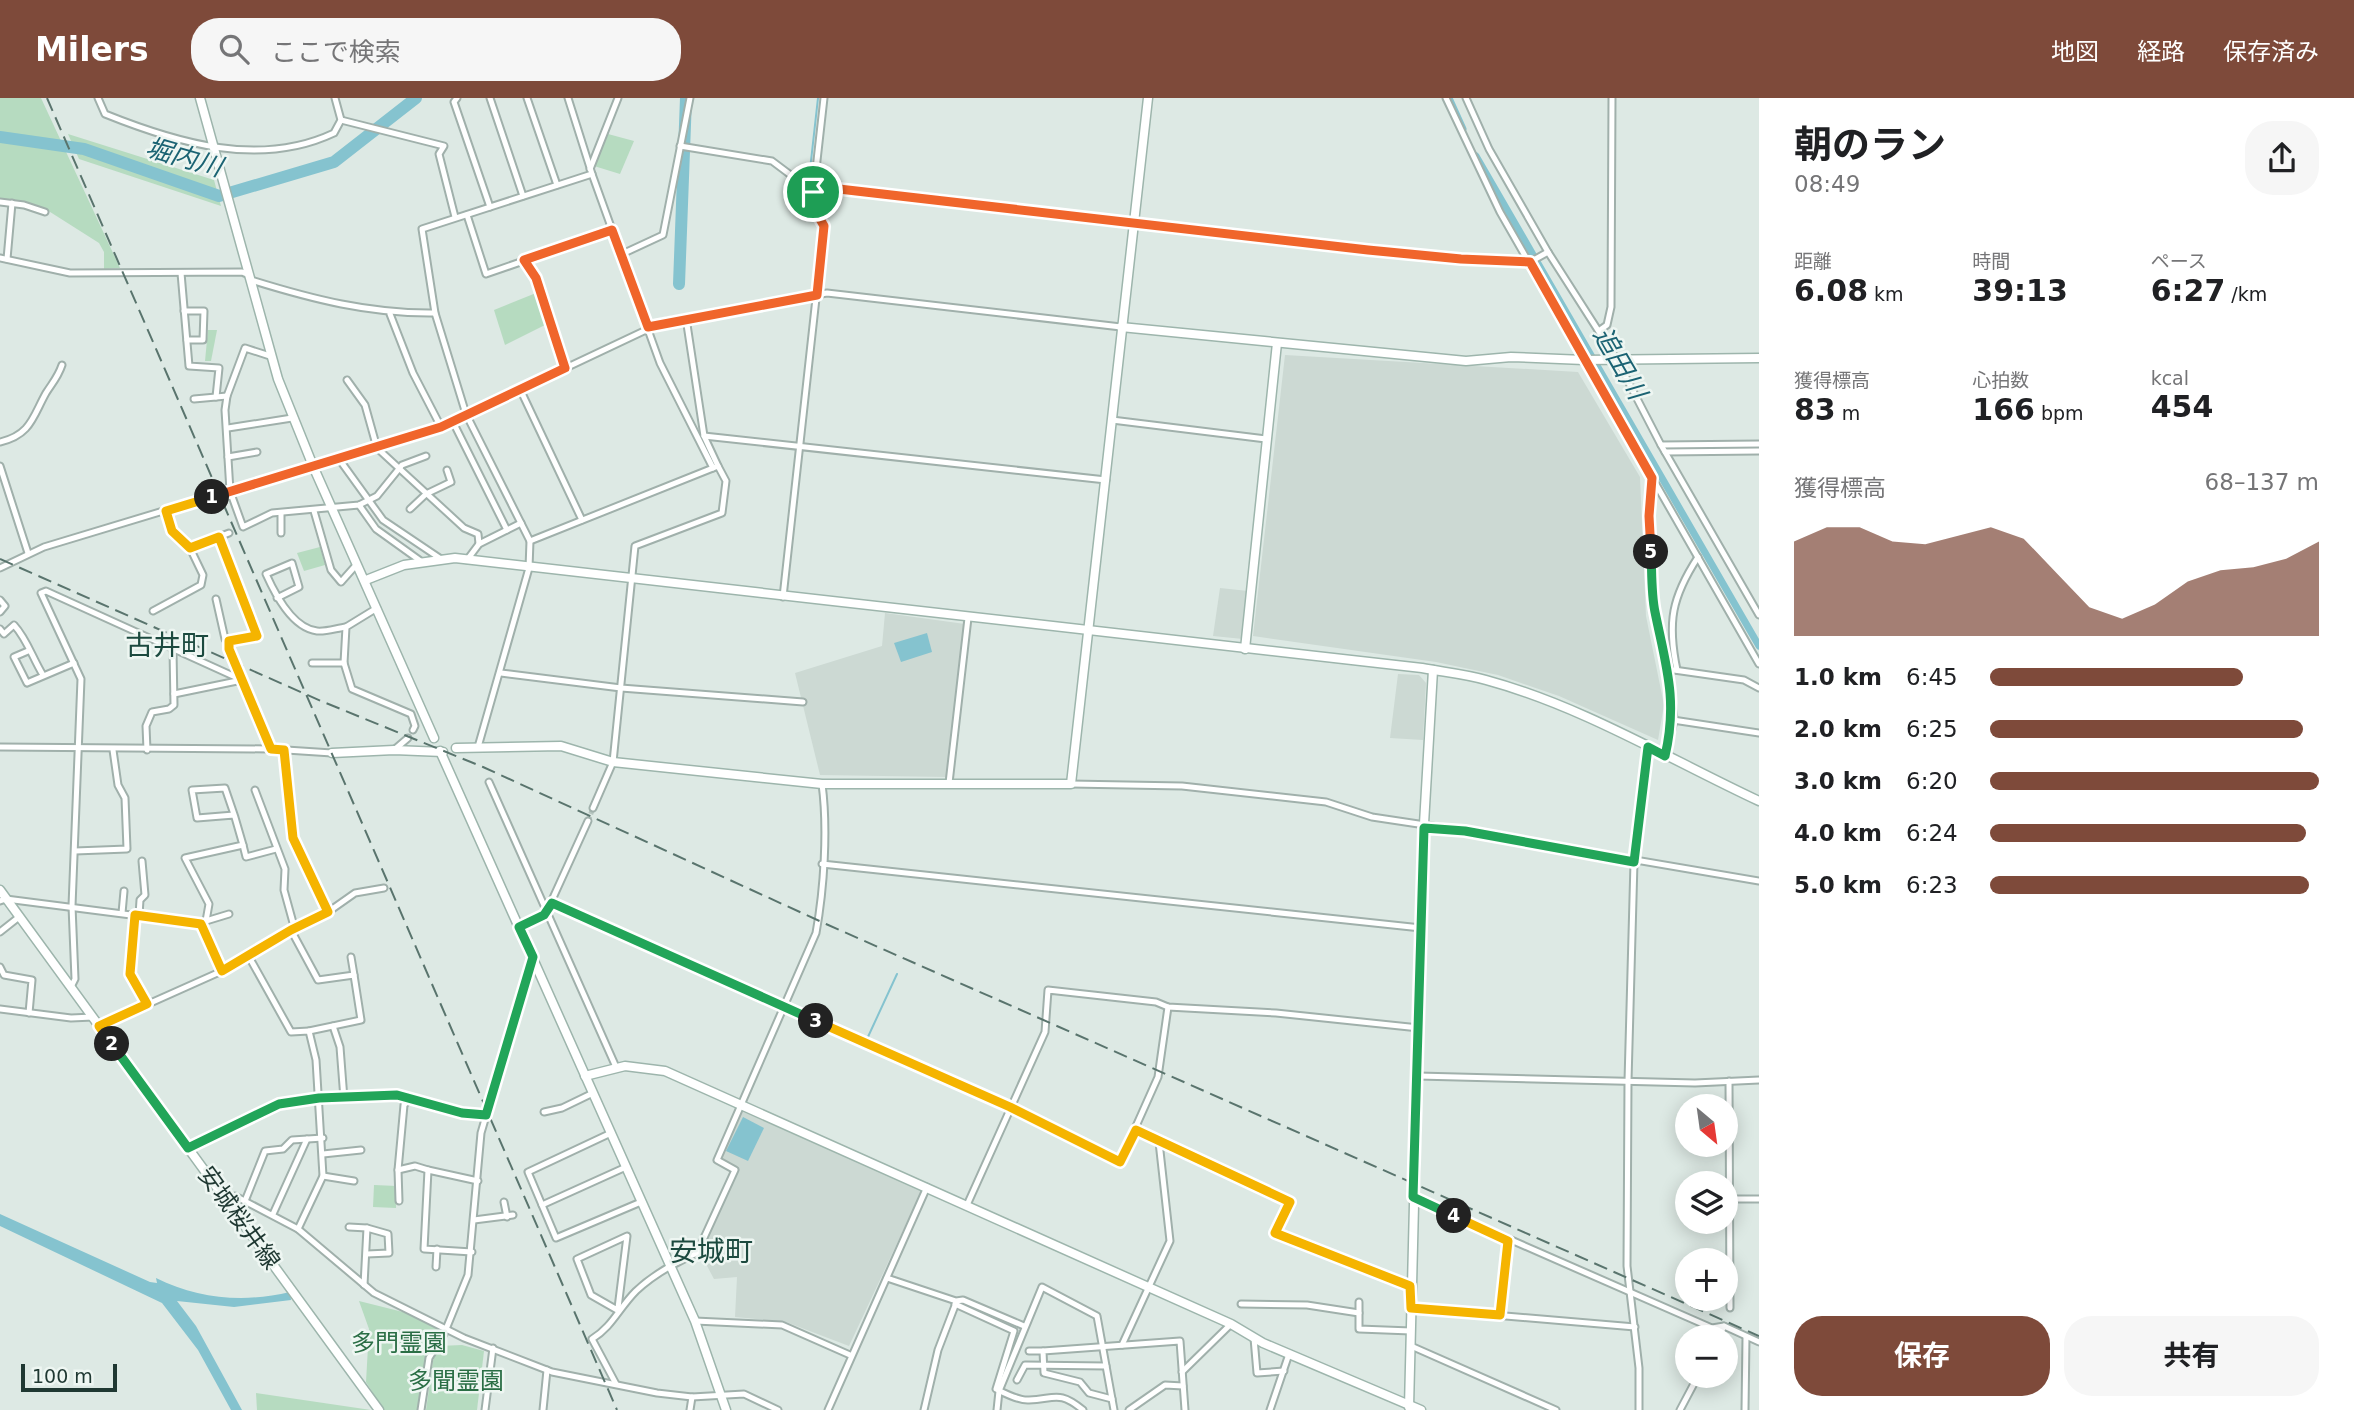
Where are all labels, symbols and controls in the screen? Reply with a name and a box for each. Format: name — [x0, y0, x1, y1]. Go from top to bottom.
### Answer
search box — [191, 18, 681, 81]
text: Milers — [35, 30, 149, 69]
icon: search — [215, 30, 253, 68]
text: ここで検索 — [271, 37, 401, 67]
text: 地図 — [2051, 38, 2099, 66]
text: 経路 — [2137, 38, 2185, 66]
text: 保存済み — [2223, 38, 2319, 66]
button: share — [2245, 121, 2319, 195]
text: 朝のラン — [1794, 123, 1946, 167]
water label: 堀内川 — [142, 132, 229, 183]
pin — [783, 162, 843, 222]
text: 08:49 — [1794, 171, 1860, 197]
icon: arrive — [794, 173, 832, 211]
text: 距離 — [1794, 250, 1832, 272]
text: 時間 — [1972, 250, 2010, 272]
text: ペース — [2151, 250, 2207, 272]
text: 6.08 — [1794, 273, 1868, 308]
text: 39:13 — [1972, 273, 2068, 308]
text: 6:27 — [2151, 273, 2225, 308]
text: km — [1868, 283, 1904, 305]
text: /km — [2225, 283, 2267, 305]
water label: 追田川 — [1588, 322, 1654, 407]
text: kcal — [2151, 367, 2189, 389]
text: 獲得標高 — [1794, 369, 1870, 391]
text: 心拍数 — [1972, 369, 2029, 391]
text: 454 — [2151, 389, 2213, 424]
text: 83 — [1794, 392, 1836, 427]
text: 166 — [1972, 392, 2035, 427]
text: m — [1836, 402, 1860, 424]
text: bpm — [2035, 402, 2084, 424]
text: 68–137 m — [2205, 469, 2319, 495]
text: 獲得標高 — [1794, 475, 1886, 501]
pin: 1 — [194, 480, 230, 514]
text: 1 — [205, 485, 218, 507]
pin: 5 — [1634, 534, 1668, 570]
text: 5 — [1644, 540, 1657, 562]
district label: 古井町 — [125, 629, 209, 662]
text: 1.0 km — [1794, 664, 1882, 690]
text: 6:45 — [1906, 664, 1958, 690]
text: 2.0 km — [1794, 716, 1882, 742]
text: 6:25 — [1906, 716, 1958, 742]
text: 3.0 km — [1794, 768, 1882, 794]
text: 6:20 — [1906, 768, 1958, 794]
text: 4.0 km — [1794, 820, 1882, 846]
text: 6:24 — [1906, 820, 1958, 846]
text: 5.0 km — [1794, 872, 1882, 898]
text: 6:23 — [1906, 872, 1958, 898]
pin: 3 — [798, 1004, 834, 1038]
text: 3 — [809, 1009, 822, 1031]
pin: 2 — [94, 1026, 130, 1062]
text: 2 — [105, 1032, 118, 1054]
north arrow — [1675, 1094, 1738, 1157]
map controls — [1675, 1094, 1738, 1388]
street label: 安城桜井線 — [192, 1161, 286, 1275]
button: layers — [1675, 1171, 1738, 1234]
pin: 4 — [1436, 1198, 1472, 1234]
text: 4 — [1447, 1204, 1460, 1226]
district label: 安城町 — [669, 1235, 753, 1268]
button: + — [1675, 1248, 1738, 1311]
button: 保存 — [1794, 1316, 2050, 1396]
button: 共有 — [2064, 1316, 2319, 1396]
button: − — [1675, 1325, 1738, 1388]
park label: 多門霊園 — [351, 1329, 447, 1357]
scale bar — [21, 1361, 117, 1393]
text: 100 m — [32, 1365, 93, 1387]
park label: 多聞霊園 — [408, 1367, 504, 1395]

